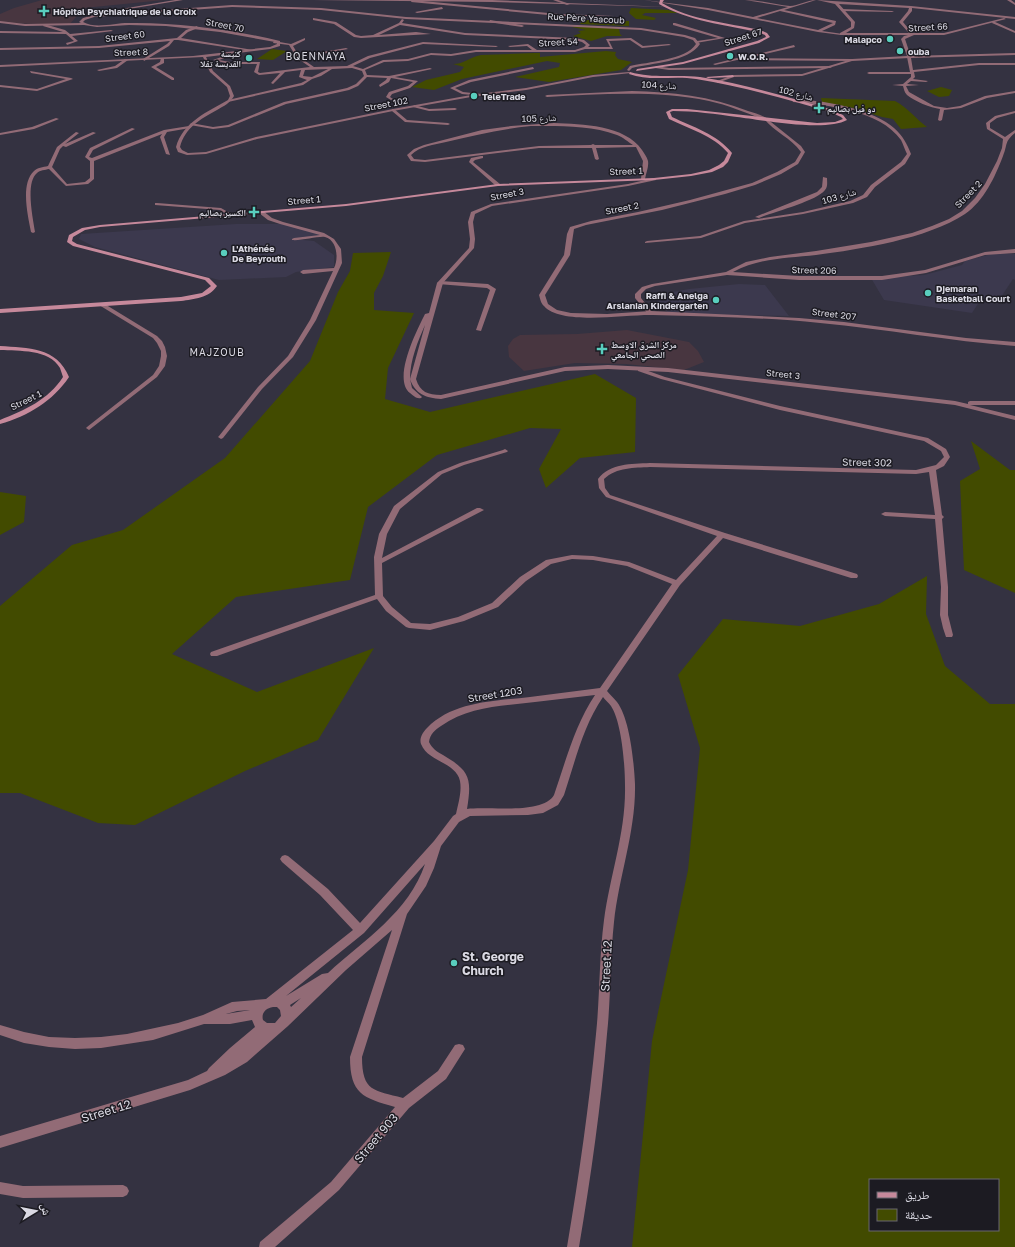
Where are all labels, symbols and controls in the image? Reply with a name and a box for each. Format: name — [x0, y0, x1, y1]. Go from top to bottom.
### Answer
marker: Hôpital Psychiatrique de la Croix — [38, 5, 50, 17]
place label: Hôpital Psychiatrique de la Croix — [53, 6, 197, 17]
street label: Rue Père Yaacoub — [547, 10, 625, 26]
street label: Street 70 — [205, 16, 246, 34]
street label: Street 66 — [908, 20, 948, 34]
street label: Street 67 — [723, 26, 764, 48]
street label: Street 60 — [105, 28, 146, 44]
place label: Malapco — [844, 34, 883, 45]
marker: Malapco — [885, 34, 895, 44]
street label: Street 54 — [538, 35, 579, 49]
street label: Street 8 — [114, 46, 148, 58]
marker: ouba — [895, 46, 905, 56]
place label: ouba — [908, 46, 930, 57]
place label: كنيسة القديسة تقلا — [200, 48, 241, 69]
district label: BQENNAYA — [285, 50, 347, 62]
marker: W.O.R. — [725, 51, 735, 61]
place label: W.O.R. — [738, 51, 768, 62]
marker: كنيسة القديسة تقلا — [244, 53, 254, 63]
street label: شارع 104 — [641, 79, 677, 92]
street label: شارع 102 — [778, 83, 814, 104]
marker: TeleTrade — [469, 91, 479, 101]
place label: TeleTrade — [482, 91, 526, 102]
street label: Street 102 — [363, 94, 409, 114]
marker: دو فيل بصاليم — [814, 103, 824, 113]
place label: دو فيل بصاليم — [827, 103, 875, 115]
street label: شارع 105 — [522, 112, 557, 125]
street label: Street 1 — [609, 165, 643, 177]
street label: Street 2 — [952, 178, 984, 210]
street label: Street 3 — [489, 185, 525, 203]
street label: شارع 103 — [821, 186, 857, 207]
street label: Street 1 — [287, 193, 322, 207]
street label: Street 2 — [604, 199, 640, 217]
place label: الكسير بصاليم — [199, 207, 246, 219]
marker: الكسير بصاليم — [249, 207, 259, 217]
place label: L'Athénée De Beyrouth — [232, 243, 287, 264]
marker: L'Athénée De Beyrouth — [219, 248, 229, 258]
street label: Street 206 — [791, 264, 837, 276]
place label: Djemaran Basketball Court — [936, 283, 1010, 304]
marker: Djemaran Basketball Court — [923, 288, 933, 298]
place label: Raffi & Anelga Arslanian Kindergarten — [607, 290, 709, 311]
marker: Raffi & Anelga Arslanian Kindergarten — [711, 295, 721, 305]
street label: Street 207 — [811, 306, 857, 322]
place label: مركز الشرق الاوسط الصحي الجامعي — [611, 339, 677, 362]
marker: مركز الشرق الاوسط الصحي الجامعي — [596, 343, 608, 355]
district label: MAJZOUB — [189, 346, 245, 358]
street label: Street 3 — [765, 367, 801, 381]
street label: Street 1 — [9, 387, 44, 412]
street label: Street 302 — [842, 456, 892, 468]
street label: Street 1203 — [467, 684, 523, 704]
street label: Street 12 — [597, 940, 615, 992]
place label: St. George Church — [462, 949, 524, 978]
marker: St. George Church — [449, 958, 459, 968]
street label: Street 12 — [79, 1096, 133, 1126]
street label: Street 903 — [351, 1110, 401, 1166]
legend — [869, 1179, 999, 1231]
text: طريق — [905, 1187, 930, 1202]
north arrow — [16, 1191, 56, 1231]
text: ش — [37, 1202, 54, 1217]
text: حديقة — [905, 1207, 933, 1222]

